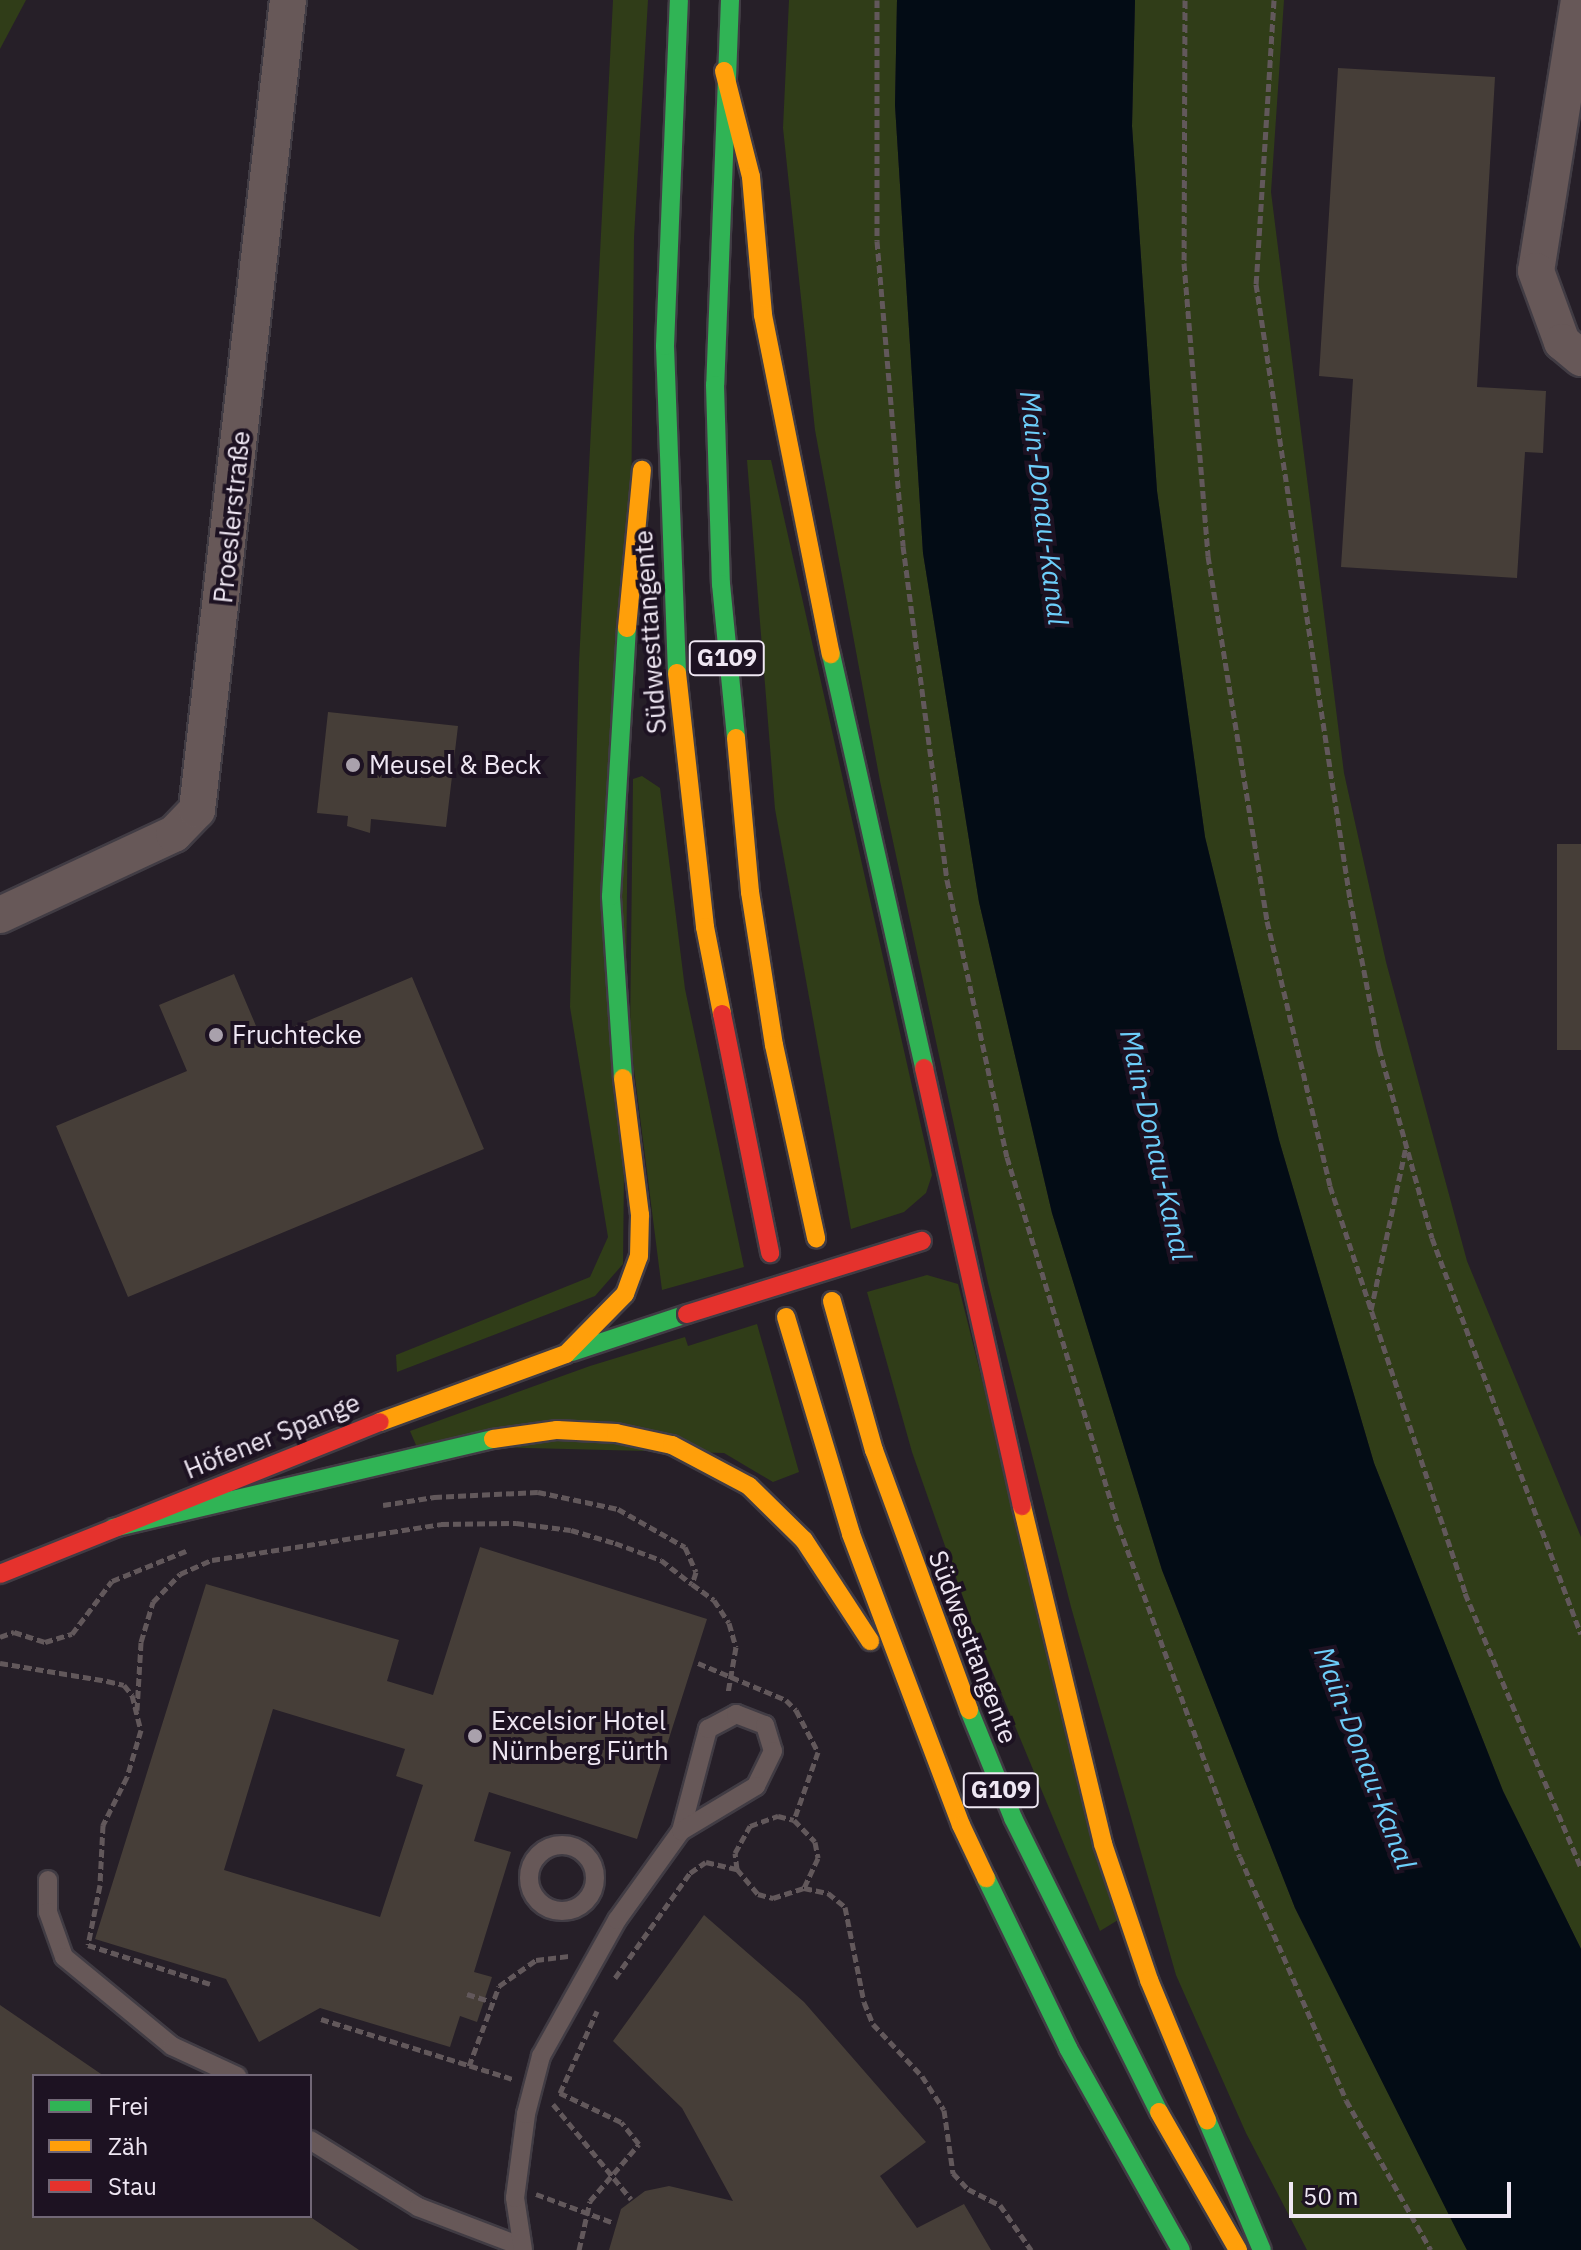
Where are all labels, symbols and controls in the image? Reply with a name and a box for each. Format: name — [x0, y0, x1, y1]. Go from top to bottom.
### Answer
water label: Main-Donau-Kanal — [1013, 389, 1075, 627]
street label: Proeslerstraße — [207, 429, 257, 605]
street label: Südwesttangente — [627, 529, 673, 735]
road number: G109 — [687, 638, 767, 678]
place label: Meusel & Beck — [369, 749, 542, 781]
marker: Meusel & Beck — [344, 756, 362, 774]
place label: Fruchtecke — [232, 1019, 362, 1051]
marker: Fruchtecke — [207, 1026, 225, 1044]
water label: Main-Donau-Kanal — [1113, 1026, 1199, 1264]
street label: Höfener Spange — [180, 1387, 364, 1485]
street label: Südwesttangente — [922, 1546, 1024, 1748]
water label: Main-Donau-Kanal — [1307, 1642, 1423, 1874]
place label: Excelsior Hotel Nürnberg Fürth — [491, 1705, 669, 1766]
marker: Excelsior Hotel Nürnberg Fürth — [466, 1727, 484, 1745]
road number: G109 — [961, 1770, 1041, 1810]
legend — [32, 2074, 312, 2218]
text: Frei — [108, 2090, 149, 2122]
text: Zäh — [108, 2130, 148, 2162]
scale bar — [1293, 2166, 1515, 2216]
text: Stau — [108, 2170, 157, 2202]
text: 50 m — [1303, 2180, 1358, 2212]

